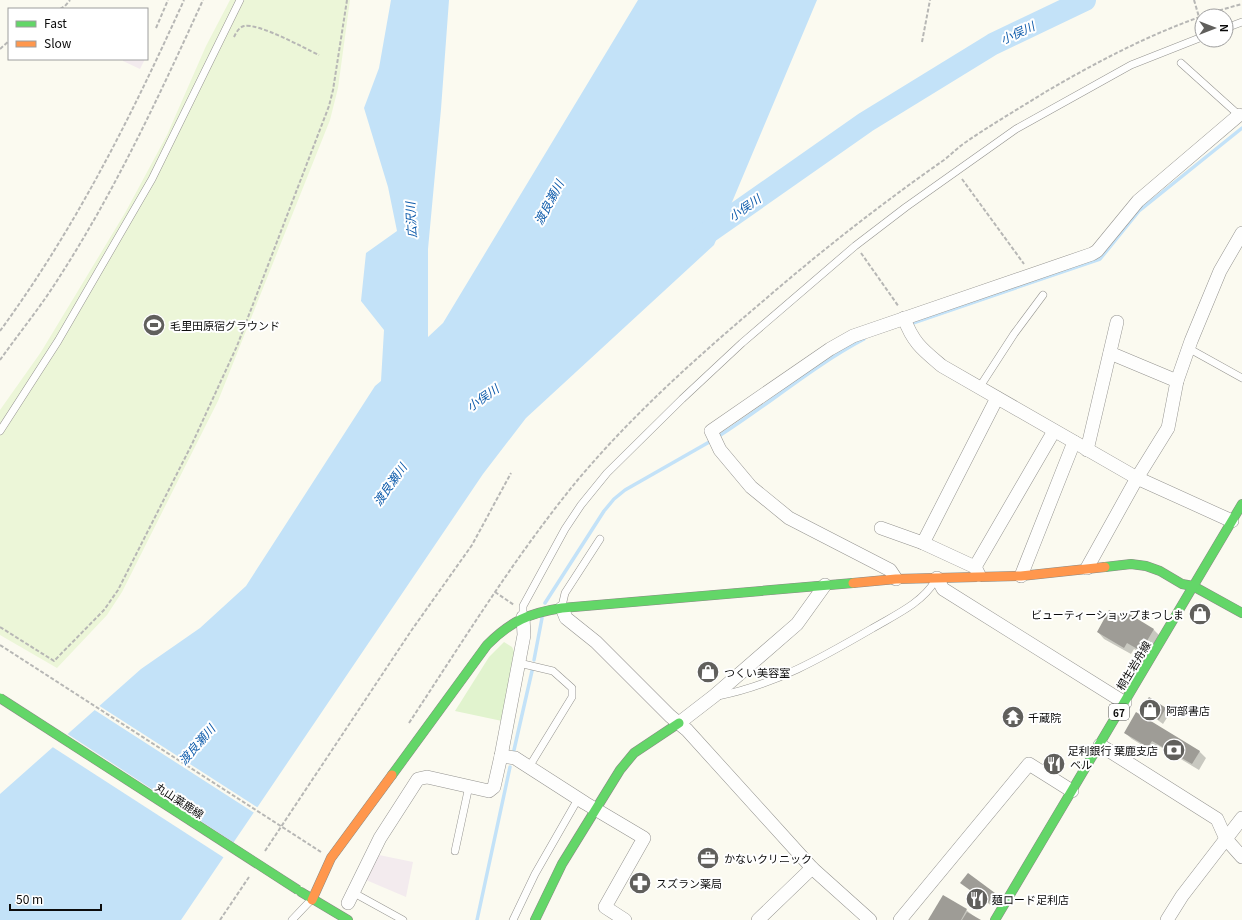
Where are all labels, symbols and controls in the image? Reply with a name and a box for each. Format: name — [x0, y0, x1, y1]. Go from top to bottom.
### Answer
legend — [8, 8, 148, 60]
north arrow — [1194, 8, 1234, 48]
text: Fast — [44, 14, 67, 31]
water label: 小俣川 — [997, 16, 1039, 47]
text: N — [1217, 24, 1233, 32]
text: Slow — [44, 34, 72, 51]
water label: 渡良瀬川 — [529, 175, 568, 227]
water label: 小俣川 — [724, 189, 765, 224]
water label: 広沢川 — [400, 200, 419, 238]
sports icon: 毛里田原宿グラウンド — [141, 312, 167, 338]
place label: 毛里田原宿グラウンド — [170, 317, 280, 333]
water label: 小俣川 — [462, 379, 503, 414]
water label: 渡良瀬川 — [368, 458, 411, 509]
shop icon: ビューティーショップまつしま — [1187, 601, 1213, 627]
place label: ビューティーショップまつしま — [1031, 606, 1184, 622]
street label: 桐生岩舟線 — [1112, 637, 1154, 693]
shop icon: つくい美容室 — [695, 659, 721, 685]
place label: つくい美容室 — [724, 664, 790, 680]
shop icon: 阿部書店 — [1137, 697, 1163, 723]
place label: 阿部書店 — [1166, 702, 1210, 718]
temple icon: 千蔵院 — [1000, 704, 1026, 730]
road number: 67 — [1109, 704, 1129, 720]
place label: 千蔵院 — [1028, 709, 1061, 725]
water label: 渡良瀬川 — [174, 719, 219, 768]
bank icon: 足利銀行 葉鹿支店 — [1161, 737, 1187, 763]
place label: 足利銀行 葉鹿支店 — [1068, 742, 1158, 758]
restaurant icon: ベル — [1041, 751, 1067, 777]
place label: ベル — [1070, 756, 1092, 772]
street label: 丸山葉鹿線 — [153, 778, 207, 822]
office icon: かないクリニック — [695, 845, 721, 871]
place label: かないクリニック — [724, 850, 812, 866]
pharmacy icon: スズラン薬局 — [627, 870, 653, 896]
place label: スズラン薬局 — [656, 875, 722, 891]
scale bar — [10, 886, 101, 912]
restaurant icon: 麺ロード足利店 — [964, 886, 990, 912]
text: 50 m — [16, 890, 43, 907]
place label: 麺ロード足利店 — [992, 891, 1069, 907]

